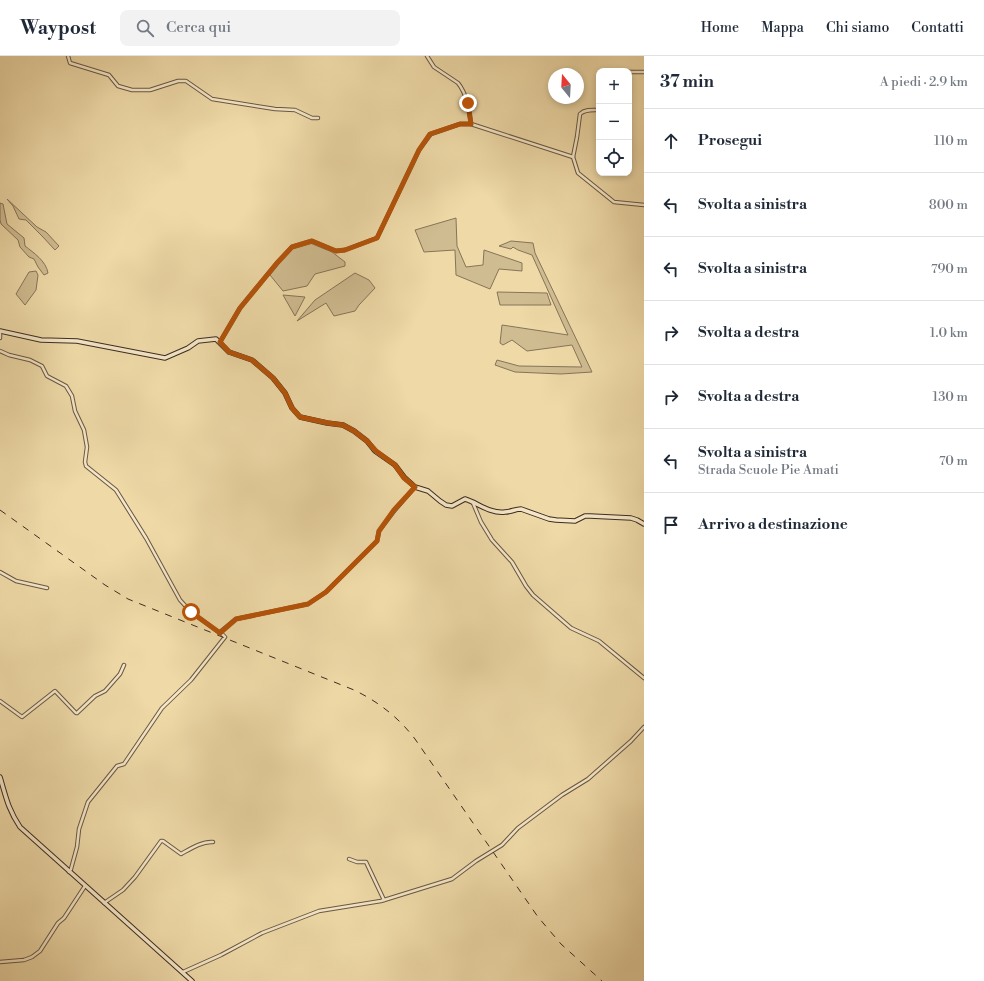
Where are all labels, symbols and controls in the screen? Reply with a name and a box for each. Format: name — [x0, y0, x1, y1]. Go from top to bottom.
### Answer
search box — [120, 10, 400, 46]
text: Waypost — [20, 16, 96, 40]
icon: search — [134, 17, 156, 39]
text: Cerca qui — [166, 18, 231, 37]
text: Home — [701, 19, 739, 37]
text: Mappa — [761, 19, 804, 37]
text: Chi siamo — [826, 19, 889, 37]
text: Contatti — [911, 19, 964, 37]
north arrow — [548, 68, 584, 104]
map controls — [596, 68, 632, 176]
button: + — [596, 68, 632, 104]
text: 37 min — [660, 71, 714, 93]
text: A piedi · 2.9 km — [880, 74, 968, 90]
route end — [459, 94, 477, 112]
button: − — [596, 104, 632, 140]
icon: ahead — [660, 130, 682, 152]
text: Prosegui — [698, 131, 762, 150]
text: 110 m — [934, 133, 968, 149]
button: locate — [596, 140, 632, 176]
icon: left — [660, 194, 682, 216]
text: Svolta a sinistra — [698, 195, 807, 214]
text: 800 m — [929, 197, 968, 213]
icon: left — [660, 258, 682, 280]
text: Svolta a sinistra — [698, 259, 807, 278]
text: 790 m — [931, 261, 968, 277]
icon: right — [660, 322, 682, 344]
text: Svolta a destra — [698, 323, 799, 342]
text: 1.0 km — [930, 325, 968, 341]
icon: right — [660, 386, 682, 408]
text: Svolta a destra — [698, 387, 799, 406]
text: 130 m — [933, 389, 968, 405]
text: Svolta a sinistra — [698, 443, 807, 462]
icon: left — [660, 450, 682, 472]
text: 70 m — [939, 453, 968, 469]
text: Strada Scuole Pie Amati — [698, 462, 839, 478]
icon: arrive — [660, 514, 682, 536]
text: Arrivo a destinazione — [698, 515, 848, 534]
route start — [182, 603, 200, 621]

